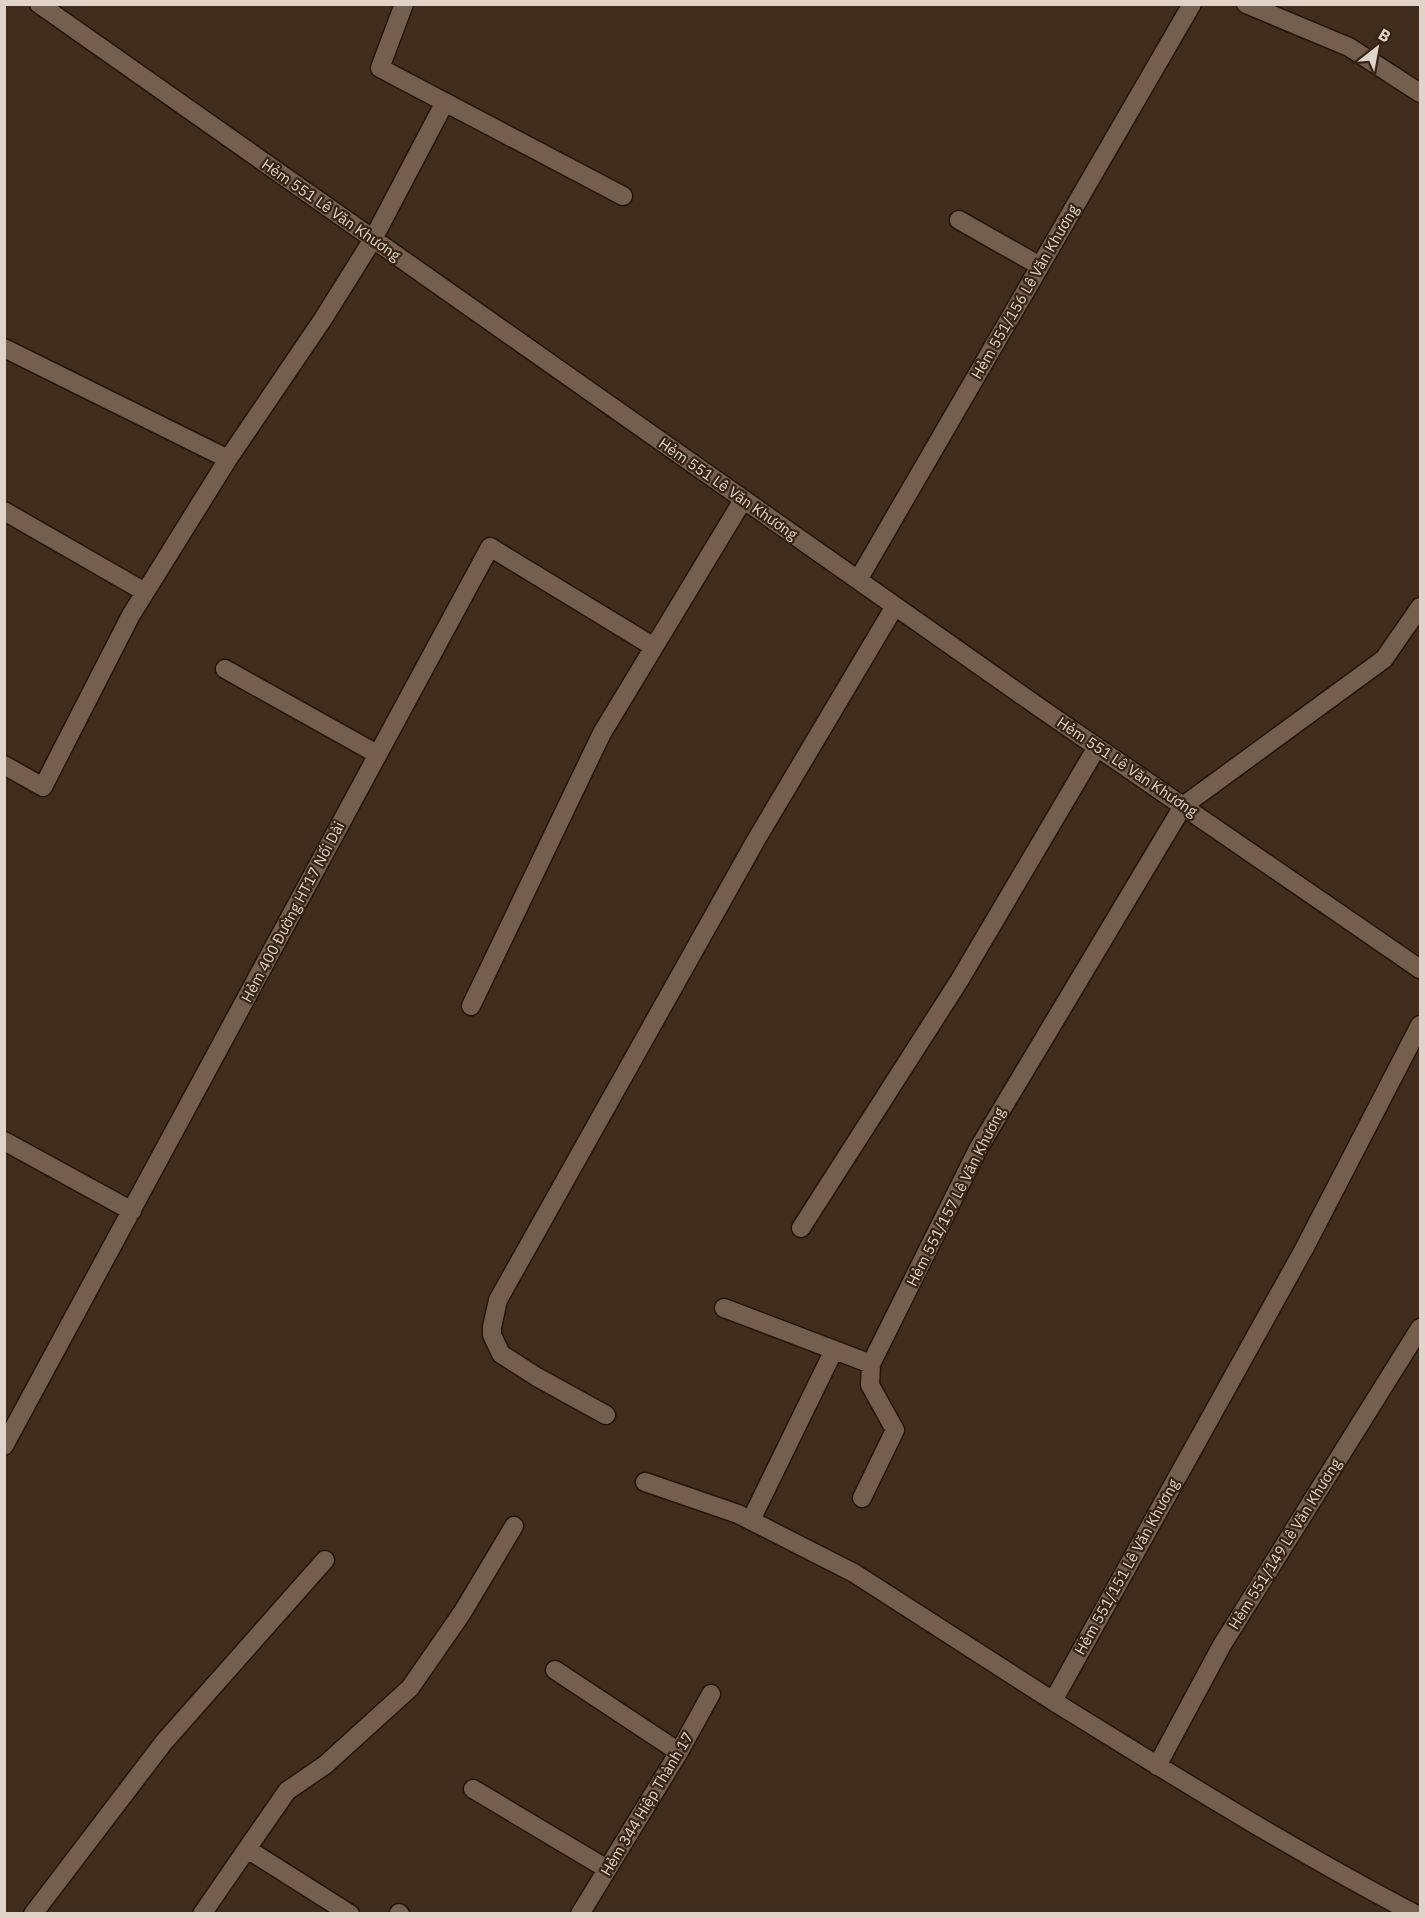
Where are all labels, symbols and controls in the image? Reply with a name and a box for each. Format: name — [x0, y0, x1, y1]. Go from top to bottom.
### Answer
north arrow — [1347, 18, 1407, 78]
text: B — [1375, 24, 1395, 47]
street label: Hẻm 551 Lê Văn Khương — [258, 154, 405, 265]
street label: Hẻm 551/156 Lê Văn Khương — [967, 201, 1082, 382]
street label: Hẻm 551 Lê Văn Khương — [655, 433, 802, 544]
street label: Hẻm 551 Lê Văn Khương — [1053, 712, 1201, 821]
street label: Hẻm 400 Đường HT17 Nối Dài — [237, 818, 348, 1005]
street label: Hẻm 551/157 Lê Văn Khương — [902, 1104, 1009, 1289]
street label: Hẻm 551/149 Lê Văn Khương — [1224, 1455, 1345, 1633]
street label: Hẻm 551/151 Lê Văn Khương — [1070, 1475, 1183, 1658]
street label: Hẻm 344 Hiệp Thành 17 — [596, 1728, 697, 1879]

